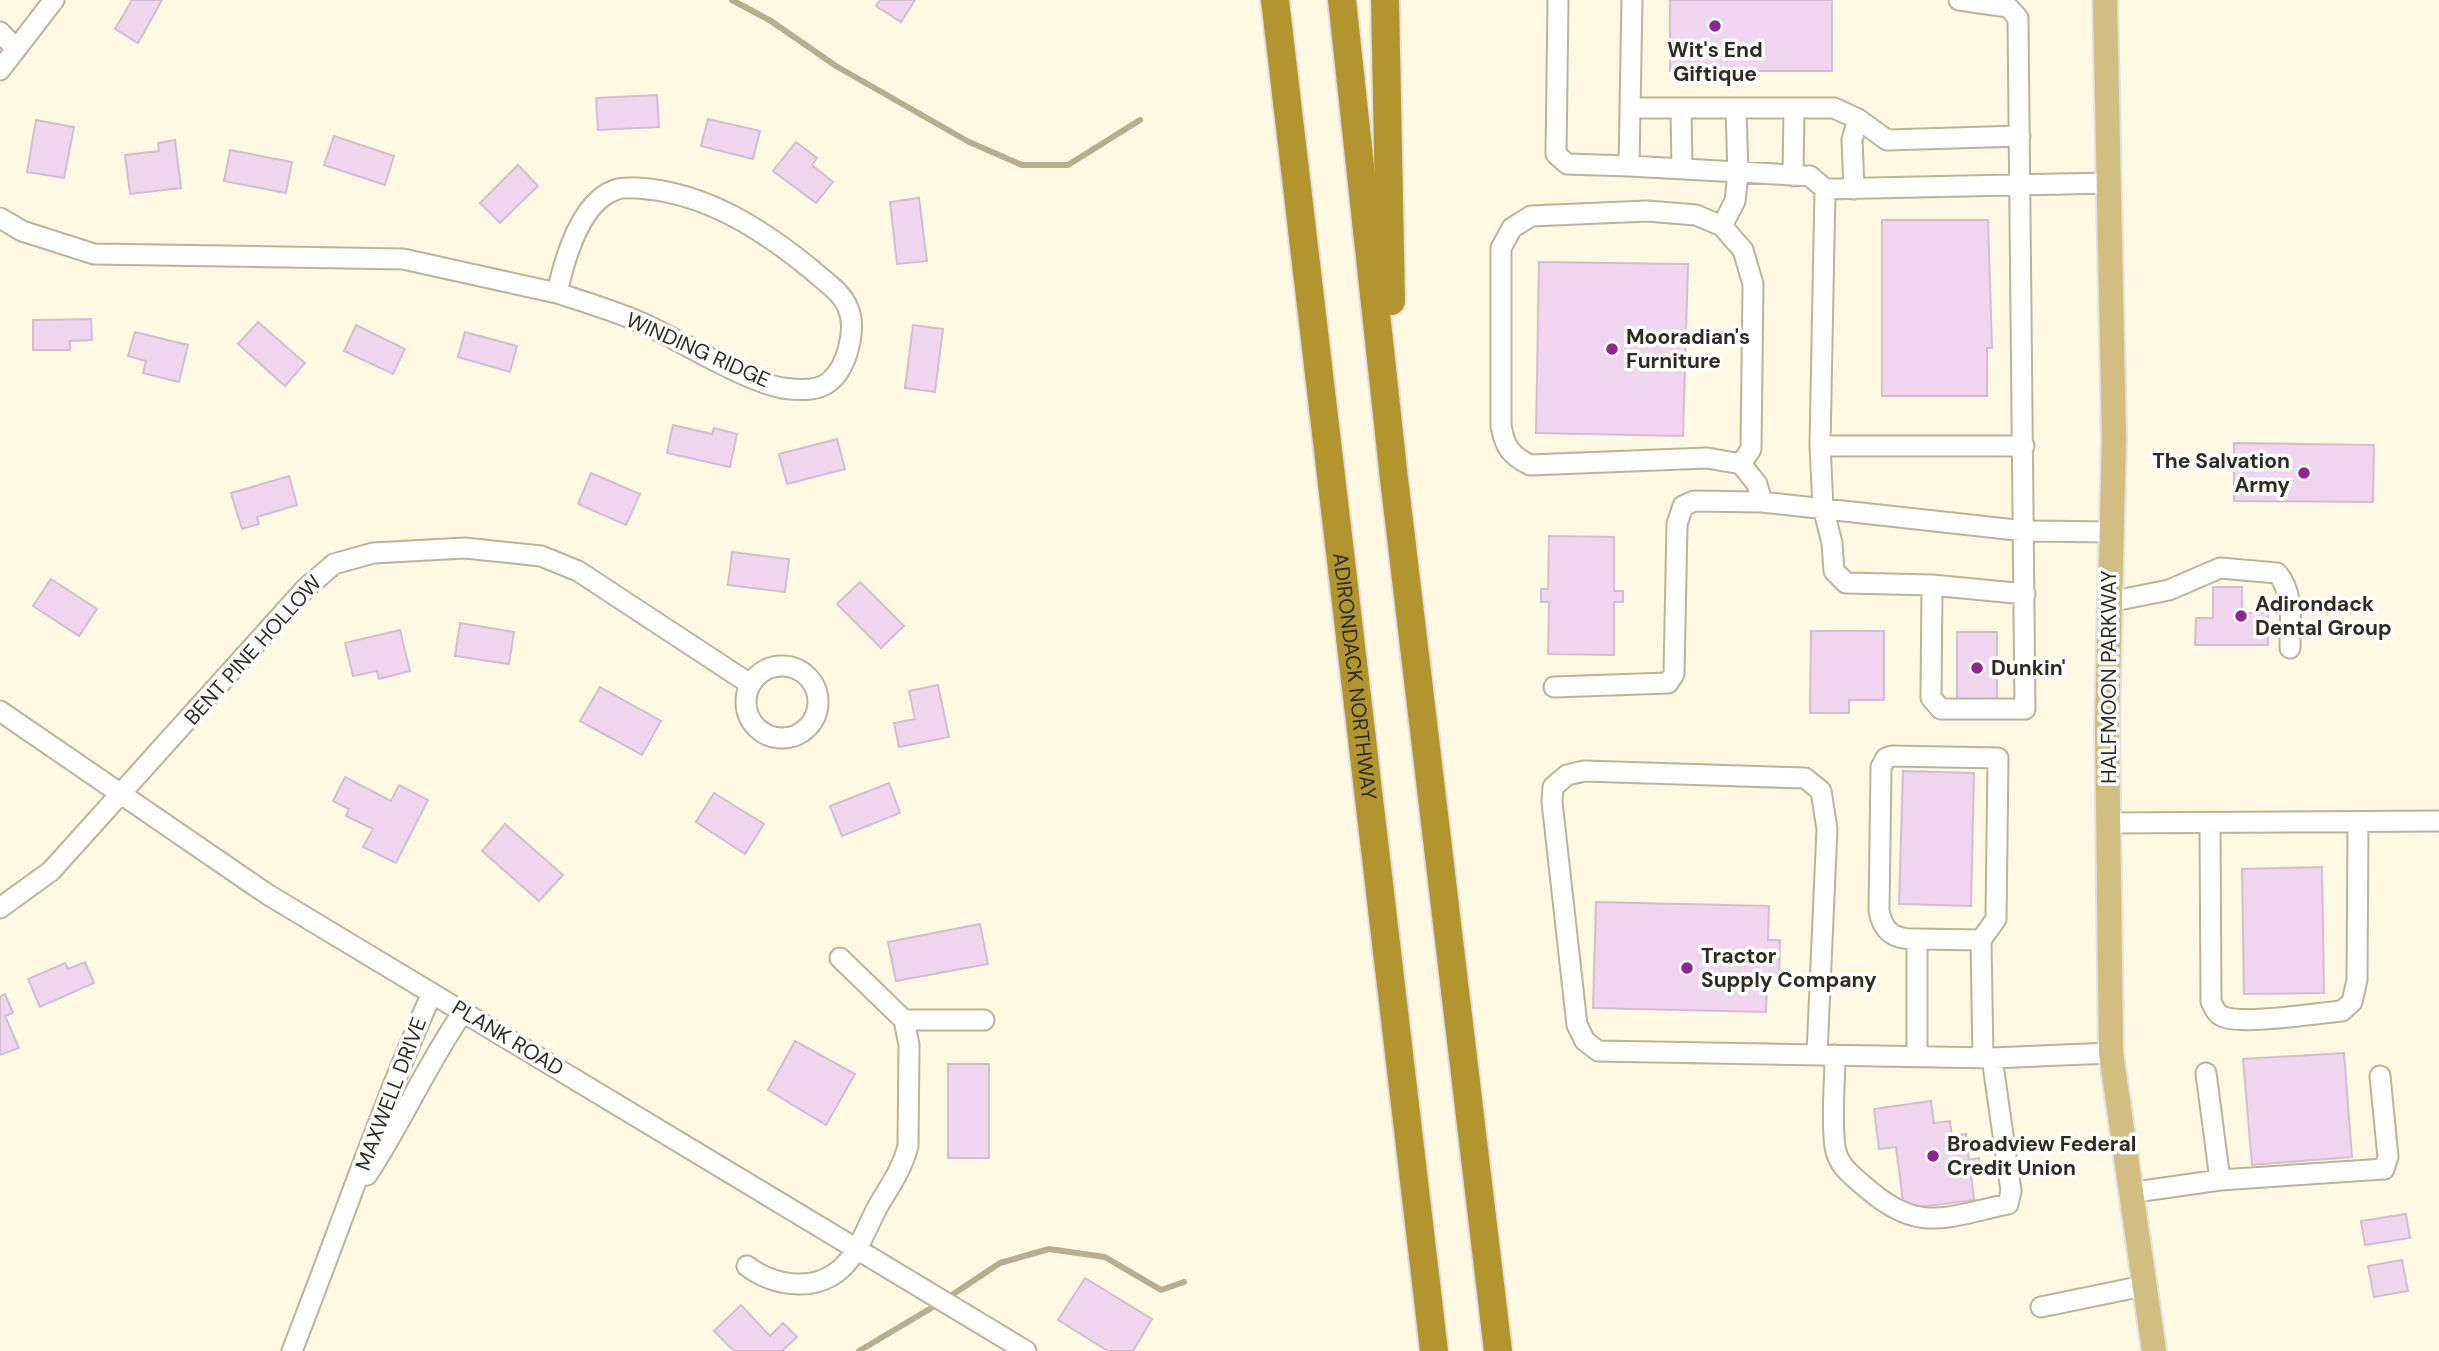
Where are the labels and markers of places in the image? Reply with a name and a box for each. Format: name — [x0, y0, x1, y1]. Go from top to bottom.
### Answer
marker: Wit's End Giftique — [1707, 18, 1723, 34]
place label: Wit's End Giftique — [1667, 36, 1763, 88]
place label: Mooradian's Furniture — [1626, 323, 1750, 375]
marker: Mooradian's Furniture — [1604, 341, 1620, 357]
place label: The Salvation Army — [2152, 447, 2290, 499]
marker: The Salvation Army — [2296, 465, 2312, 481]
place label: Adirondack Dental Group — [2255, 590, 2392, 642]
marker: Adirondack Dental Group — [2233, 608, 2249, 624]
place label: Dunkin' — [1991, 654, 2066, 682]
marker: Dunkin' — [1969, 660, 1985, 676]
place label: Tractor Supply Company — [1701, 942, 1877, 994]
marker: Tractor Supply Company — [1679, 960, 1695, 976]
place label: Broadview Federal Credit Union — [1947, 1130, 2136, 1182]
marker: Broadview Federal Credit Union — [1925, 1148, 1941, 1164]

